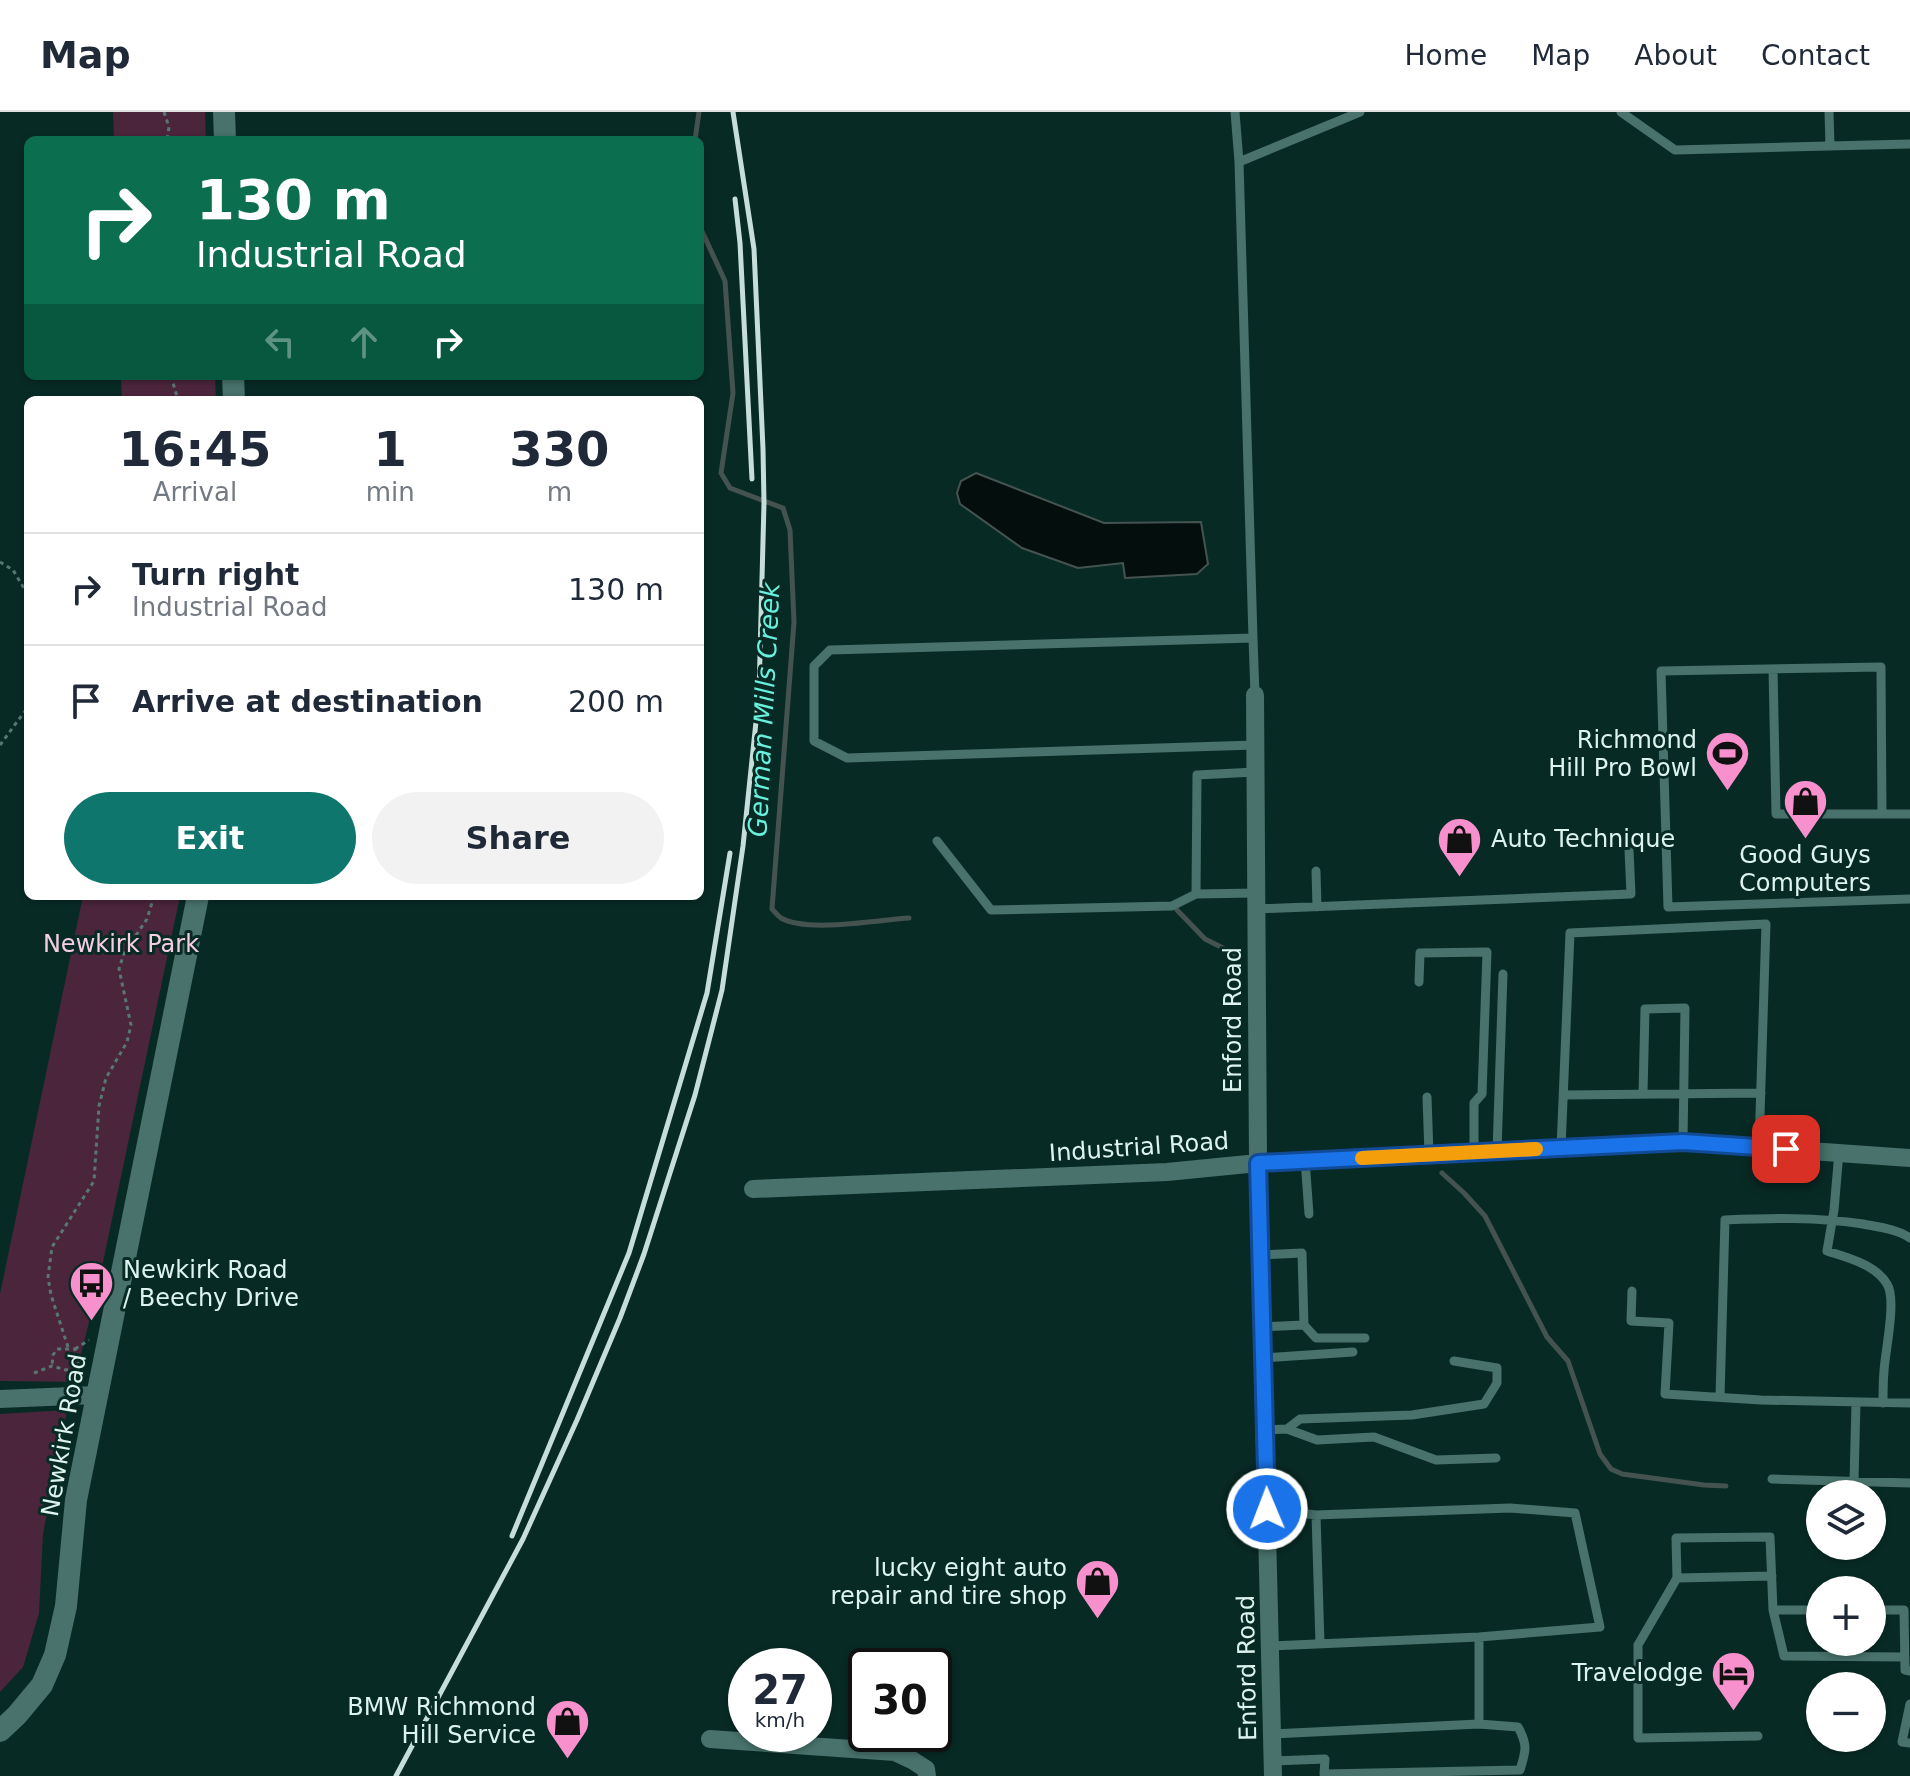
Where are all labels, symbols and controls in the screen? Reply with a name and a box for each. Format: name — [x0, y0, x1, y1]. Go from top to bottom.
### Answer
text: Map — [40, 33, 131, 77]
text: Home — [1404, 39, 1487, 72]
text: Map — [1531, 39, 1590, 72]
text: About — [1634, 39, 1717, 72]
text: Contact — [1761, 39, 1870, 72]
text: 130 m — [196, 167, 391, 232]
icon: right — [64, 168, 168, 272]
text: Industrial Road — [196, 234, 467, 275]
icon: left — [258, 320, 302, 364]
icon: ahead — [342, 320, 386, 364]
icon: right — [426, 320, 470, 364]
text: 16:45 — [118, 421, 271, 477]
text: 1 — [374, 421, 407, 477]
text: 330 — [509, 421, 609, 477]
text: Arrival — [153, 477, 237, 507]
text: min — [366, 477, 415, 507]
text: m — [547, 477, 572, 507]
text: Turn right — [132, 557, 299, 592]
icon: right — [64, 567, 108, 611]
text: 130 m — [568, 572, 664, 607]
water label: German Mills Creek — [742, 581, 786, 838]
text: Industrial Road — [132, 592, 327, 622]
icon: arrive — [64, 679, 108, 723]
text: Arrive at destination — [132, 684, 483, 719]
text: 200 m — [568, 684, 664, 719]
place label: Richmond Hill Pro Bowl — [1548, 726, 1697, 782]
sports icon: Richmond Hill Pro Bowl — [1704, 730, 1752, 793]
shop icon: Good Guys Computers — [1781, 777, 1829, 840]
button: Exit — [64, 792, 356, 884]
button: Share — [372, 792, 664, 884]
shop icon: Auto Technique — [1436, 815, 1484, 878]
place label: Auto Technique — [1491, 825, 1675, 853]
place label: Good Guys Computers — [1739, 841, 1871, 897]
park label: Newkirk Park — [43, 930, 199, 958]
street label: Enford Road — [1219, 947, 1247, 1093]
pin — [1752, 1115, 1820, 1183]
street label: Industrial Road — [1048, 1127, 1230, 1167]
icon: arrive — [1764, 1127, 1808, 1171]
place label: Newkirk Road / Beechy Drive — [123, 1256, 299, 1312]
bus stop icon: Newkirk Road / Beechy Drive — [68, 1260, 116, 1323]
street label: Newkirk Road — [36, 1352, 92, 1518]
position arrow — [1225, 1467, 1309, 1551]
map controls — [1806, 1480, 1886, 1752]
button: layers — [1806, 1480, 1886, 1560]
place label: lucky eight auto repair and tire shop — [831, 1554, 1067, 1610]
shop icon: lucky eight auto repair and tire shop — [1074, 1558, 1122, 1621]
button: + — [1806, 1576, 1886, 1656]
street label: Enford Road — [1232, 1595, 1262, 1741]
speed limit sign: 30 — [848, 1648, 952, 1752]
hotel icon: Travelodge — [1710, 1649, 1758, 1712]
place label: Travelodge — [1571, 1659, 1703, 1687]
text: 27 — [752, 1667, 808, 1713]
button: − — [1806, 1672, 1886, 1752]
place label: BMW Richmond Hill Service — [347, 1693, 536, 1749]
shop icon: BMW Richmond Hill Service — [543, 1697, 591, 1760]
text: km/h — [755, 1708, 805, 1732]

